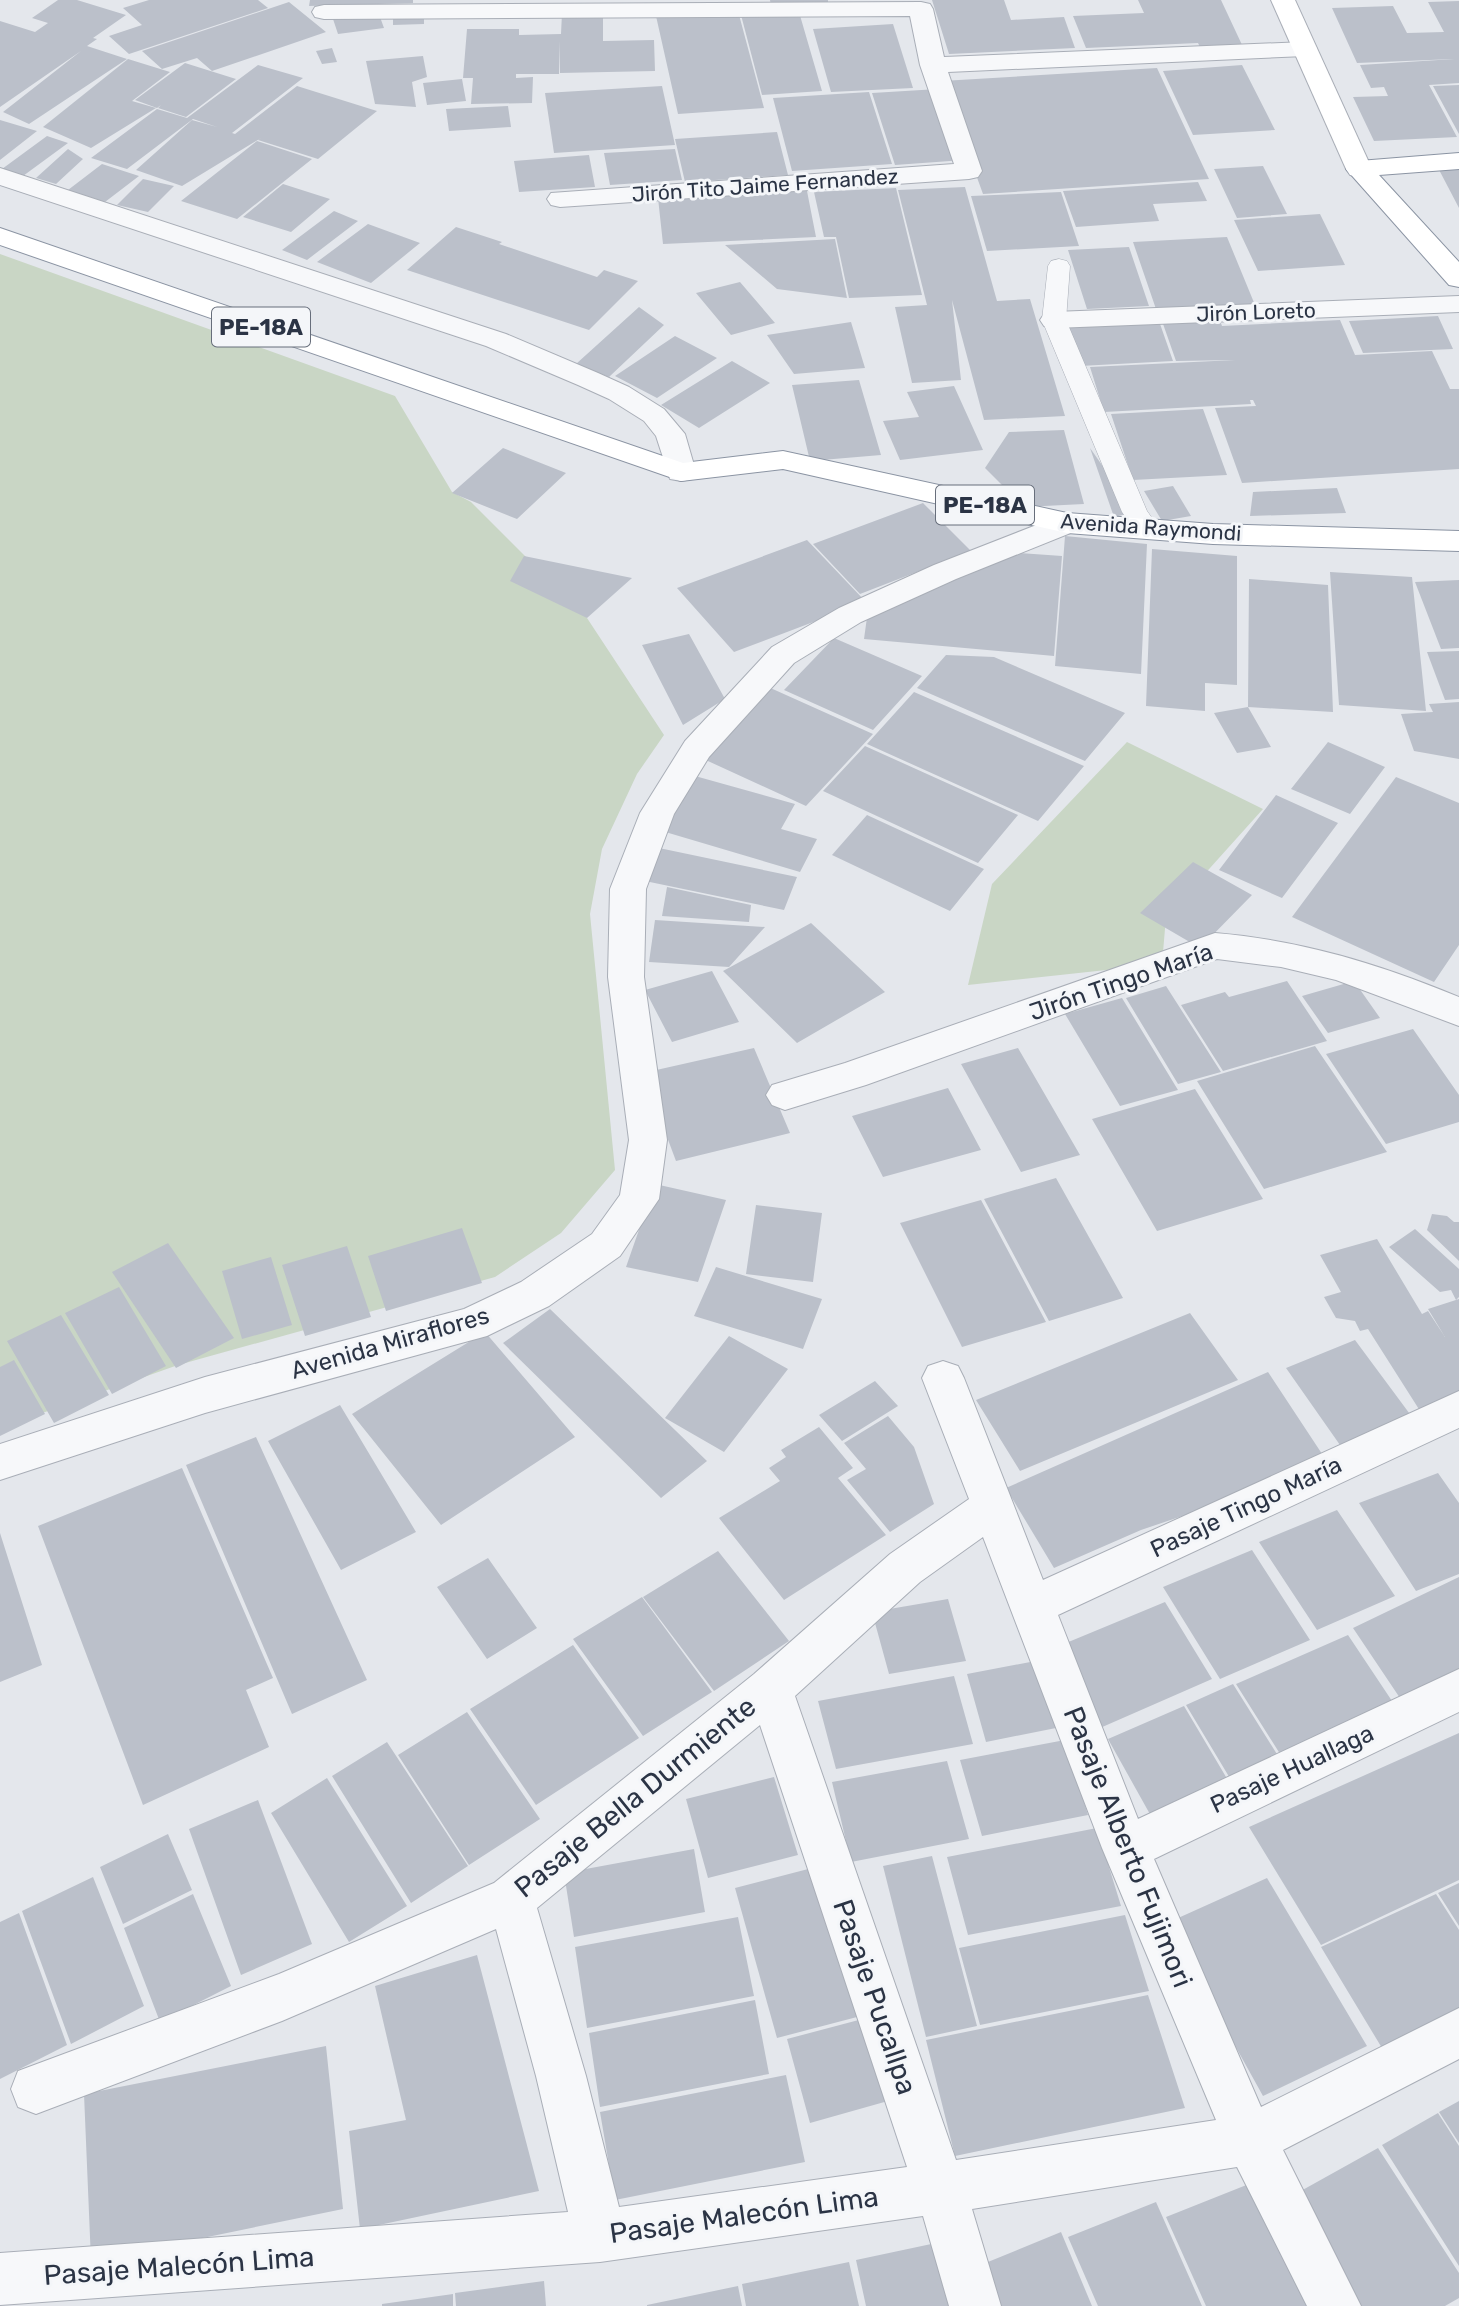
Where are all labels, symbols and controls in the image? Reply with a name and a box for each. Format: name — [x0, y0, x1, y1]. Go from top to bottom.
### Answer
street label: Jirón Tito Jaime Fernandez — [631, 163, 899, 207]
street label: Jirón Loreto — [1196, 297, 1316, 327]
road number: PE-18A — [212, 308, 310, 346]
road number: PE-18A — [936, 485, 1034, 524]
street label: Avenida Raymondi — [1060, 508, 1242, 546]
street label: Jirón Tingo María — [1026, 937, 1216, 1027]
street label: Avenida Miraflores — [288, 1301, 492, 1385]
street label: Pasaje Tingo María — [1146, 1450, 1346, 1564]
street label: Pasaje Bella Durmiente — [508, 1690, 762, 1904]
street label: Pasaje Alberto Fujimori — [1057, 1702, 1199, 1992]
street label: Pasaje Huallaga — [1206, 1719, 1378, 1819]
street label: Pasaje Pucallpa — [826, 1895, 924, 2099]
street label: Pasaje Malecón Lima — [607, 2180, 881, 2250]
street label: Pasaje Malecón Lima — [43, 2240, 315, 2292]

